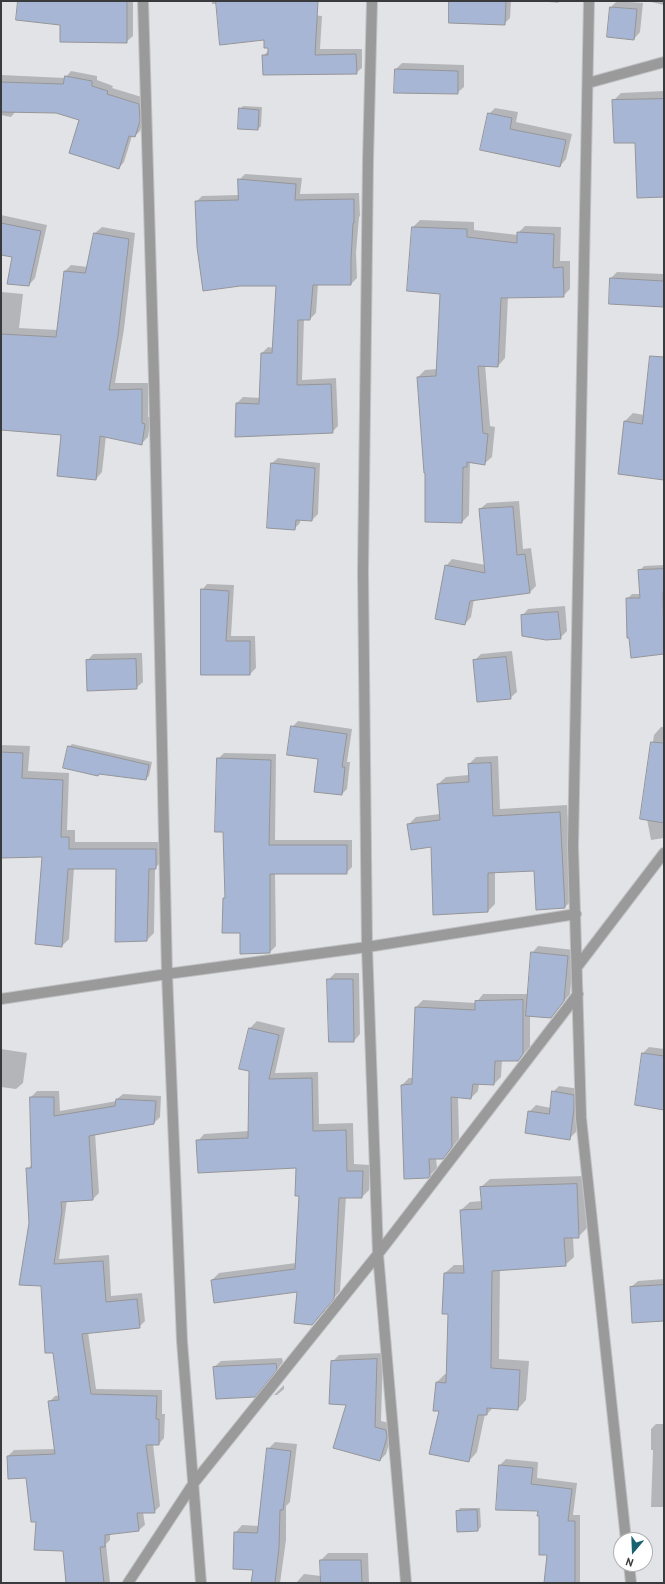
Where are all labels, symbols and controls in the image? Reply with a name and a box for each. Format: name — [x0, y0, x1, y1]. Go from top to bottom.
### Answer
north arrow — [613, 1532, 653, 1572]
text: N — [624, 1555, 635, 1570]

